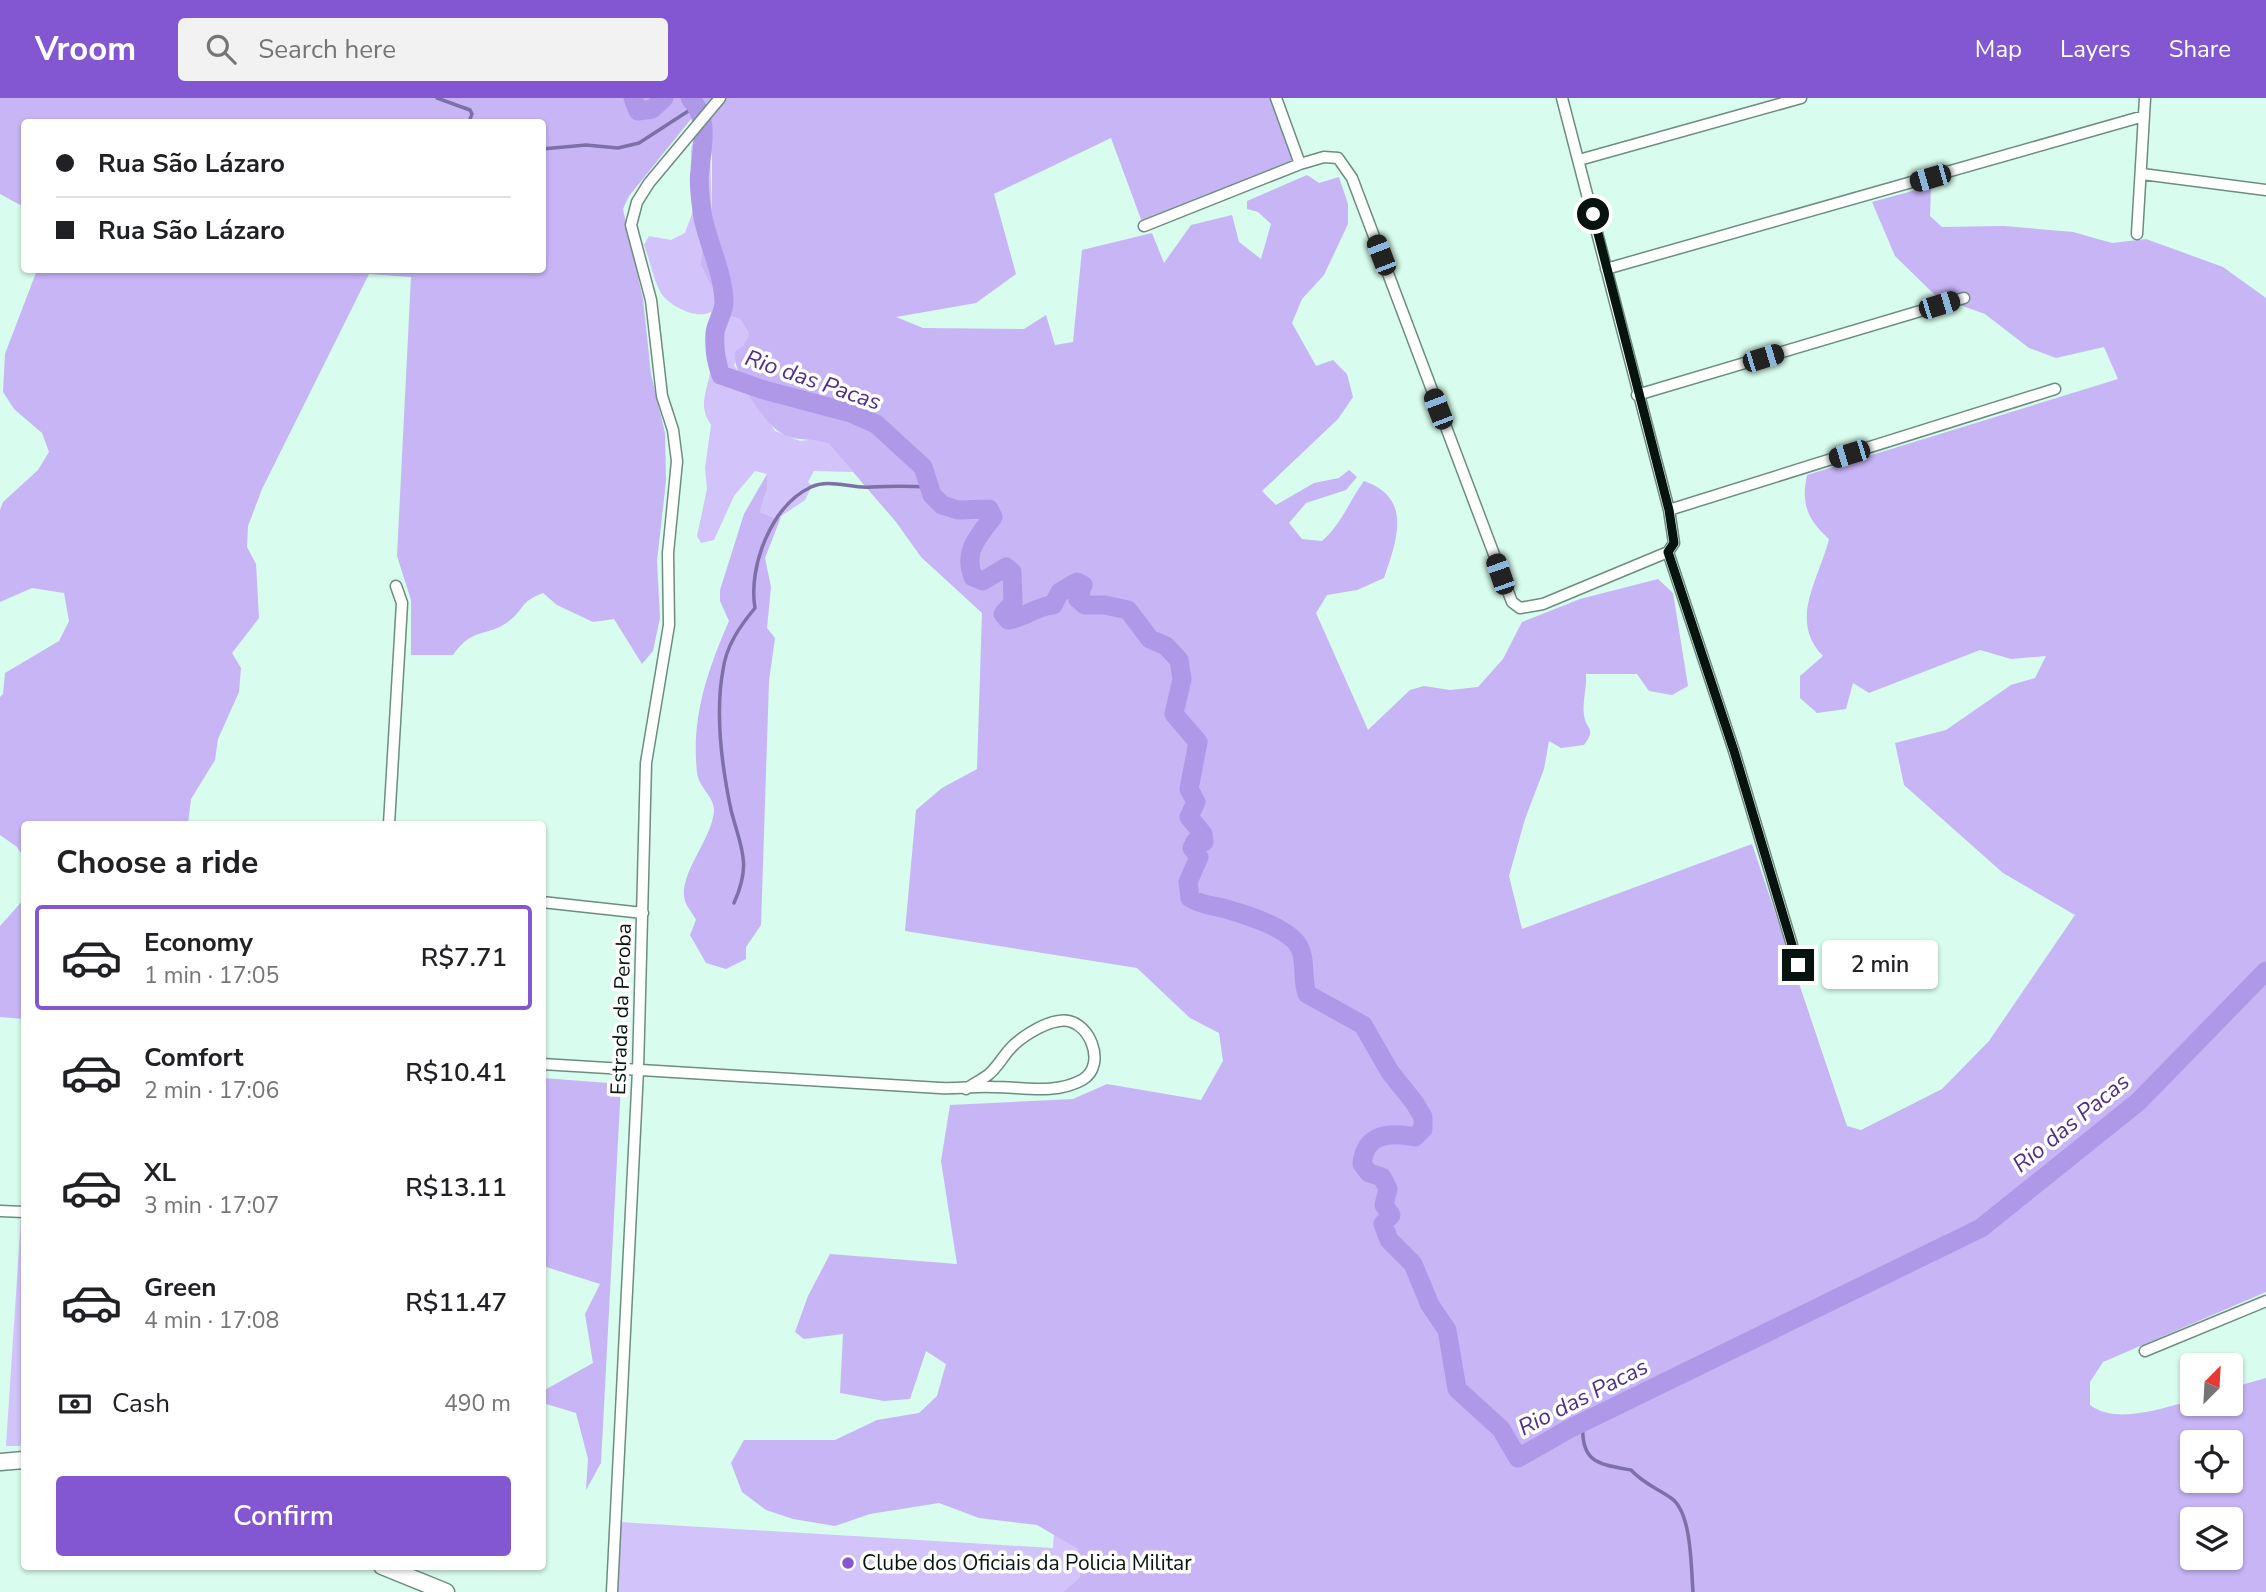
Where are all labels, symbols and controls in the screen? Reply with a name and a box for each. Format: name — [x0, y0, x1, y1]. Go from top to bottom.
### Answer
search box — [178, 18, 668, 81]
text: Vroom — [35, 27, 136, 72]
icon: search — [202, 30, 240, 68]
text: Search here — [258, 32, 396, 67]
text: Map — [1975, 33, 2022, 65]
text: Layers — [2060, 33, 2131, 65]
text: Share — [2169, 33, 2231, 65]
text: Rua São Lázaro — [98, 146, 285, 181]
car — [1907, 162, 1954, 194]
route start — [1577, 198, 1609, 230]
text: Rua São Lázaro — [98, 213, 285, 248]
car — [1364, 232, 1399, 278]
car — [1916, 289, 1963, 321]
water label: Rio das Pacas — [741, 342, 885, 418]
car — [1740, 342, 1787, 374]
car — [1421, 386, 1456, 432]
car — [1826, 438, 1873, 470]
car — [1484, 551, 1517, 597]
text: Choose a ride — [56, 841, 258, 884]
street label: Estrada da Peroba — [604, 923, 638, 1095]
text: Economy — [144, 925, 253, 960]
icon: car — [60, 926, 123, 989]
text: R$7.71 — [421, 940, 507, 975]
callout: 2 min — [1822, 940, 1938, 990]
route end — [1782, 949, 1814, 981]
text: 2 min — [1851, 949, 1909, 980]
text: 1 min · 17:05 — [144, 960, 279, 991]
text: Comfort — [144, 1040, 244, 1075]
icon: car — [60, 1041, 123, 1104]
text: R$10.41 — [405, 1055, 507, 1090]
water label: Rio das Pacas — [2006, 1066, 2136, 1180]
text: 2 min · 17:06 — [144, 1075, 279, 1106]
text: XL — [144, 1155, 176, 1190]
icon: car — [60, 1156, 123, 1219]
text: R$13.11 — [405, 1170, 507, 1205]
text: 3 min · 17:07 — [144, 1190, 279, 1221]
text: Green — [144, 1270, 217, 1305]
icon: car — [60, 1271, 123, 1334]
text: R$11.47 — [405, 1285, 507, 1320]
text: 4 min · 17:08 — [144, 1305, 279, 1336]
water label: Rio das Pacas — [1513, 1351, 1653, 1443]
north arrow — [2180, 1353, 2244, 1416]
map controls — [2180, 1353, 2243, 1570]
icon: cash — [56, 1385, 94, 1423]
text: Cash — [112, 1386, 170, 1421]
text: 490 m — [444, 1388, 511, 1419]
button: locate — [2180, 1430, 2243, 1493]
button: Confirm — [56, 1476, 511, 1556]
button: layers — [2180, 1507, 2243, 1570]
place label: Clube dos Oficiais da Policia Militar — [862, 1549, 1192, 1577]
marker: Clube dos Oficiais da Policia Militar — [840, 1555, 856, 1571]

